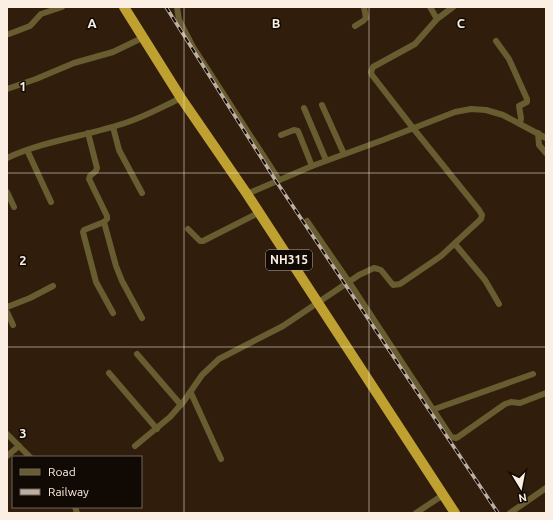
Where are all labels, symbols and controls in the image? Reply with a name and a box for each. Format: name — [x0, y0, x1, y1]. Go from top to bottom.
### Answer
text: A — [87, 16, 97, 30]
text: B — [272, 16, 281, 30]
text: C — [457, 16, 466, 30]
text: 1 — [19, 79, 27, 93]
road number: NH315 — [266, 250, 312, 270]
text: 2 — [19, 253, 27, 267]
text: 3 — [19, 426, 27, 440]
legend — [12, 456, 142, 508]
text: Road — [48, 465, 76, 478]
north arrow — [501, 468, 541, 508]
text: Railway — [48, 485, 89, 498]
text: N — [518, 491, 528, 504]

